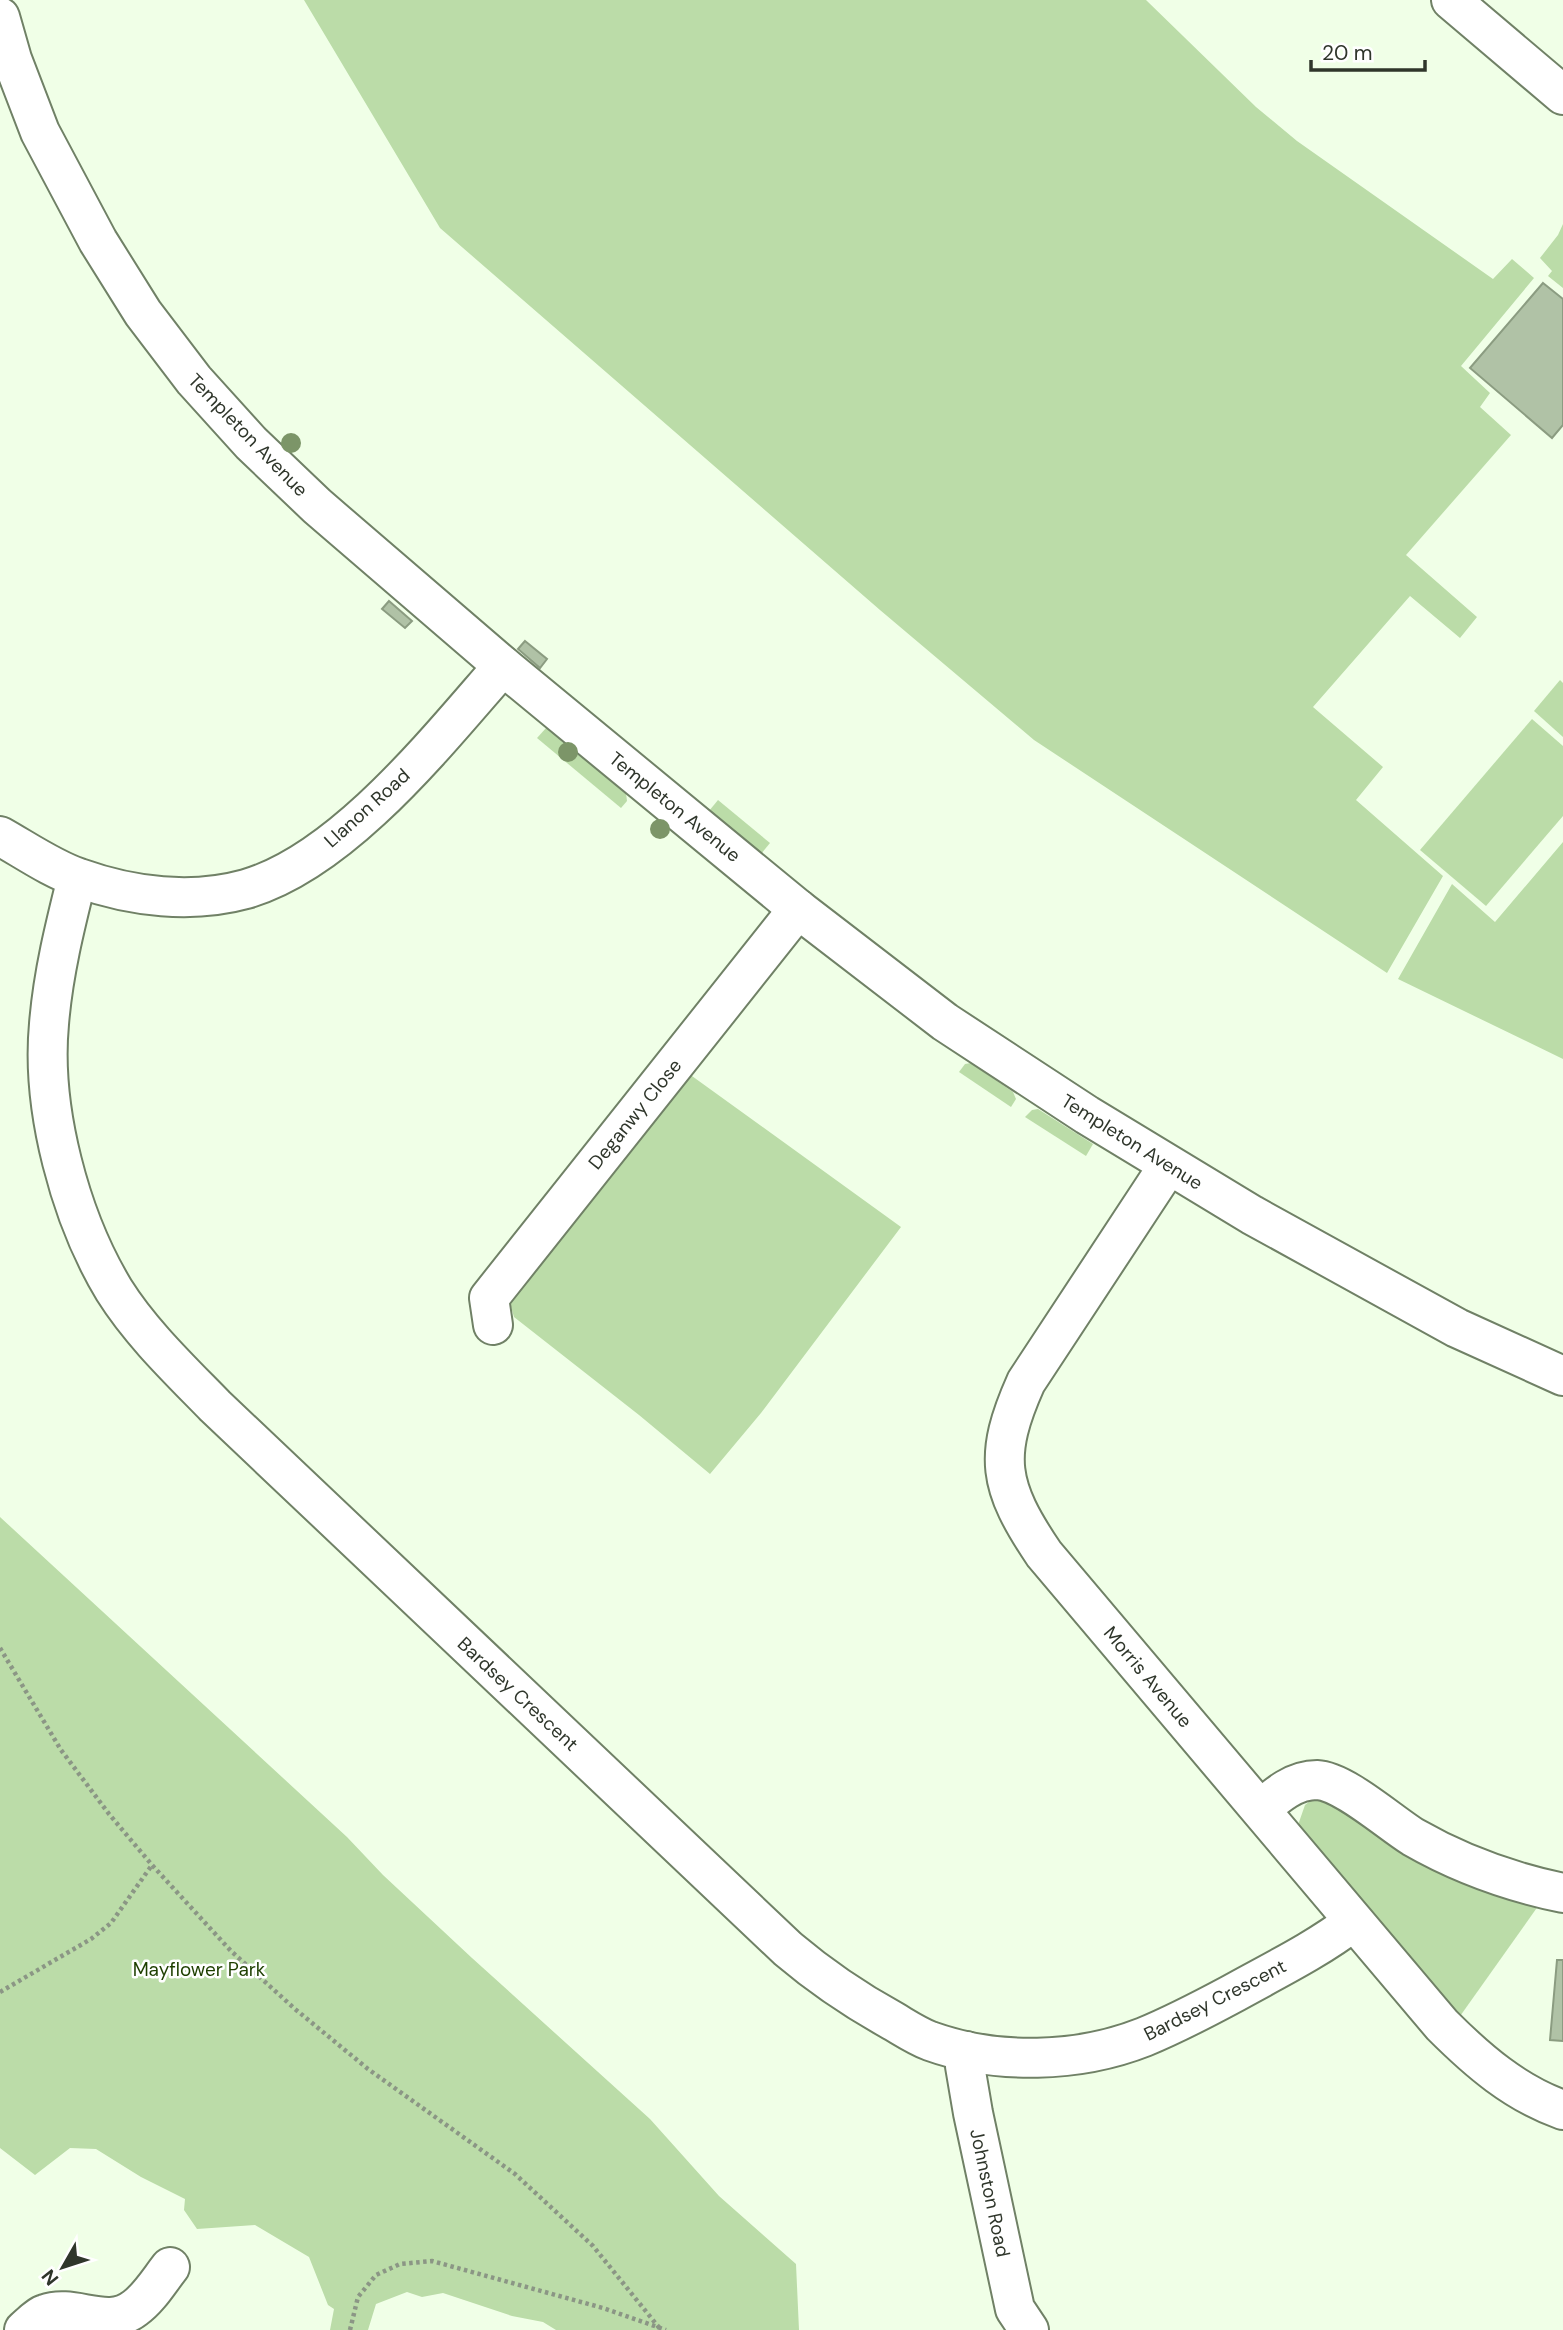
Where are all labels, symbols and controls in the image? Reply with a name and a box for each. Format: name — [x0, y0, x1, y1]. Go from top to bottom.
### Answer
scale bar — [1311, 28, 1425, 72]
text: 20 m — [1322, 39, 1373, 67]
street label: Templeton Avenue — [183, 368, 313, 502]
street label: Templeton Avenue — [604, 746, 746, 868]
street label: Llanon Road — [319, 763, 415, 853]
street label: Deganwy Close — [583, 1054, 687, 1174]
street label: Templeton Avenue — [1057, 1088, 1207, 1196]
street label: Morris Avenue — [1098, 1621, 1198, 1733]
street label: Bardsey Crescent — [452, 1631, 584, 1757]
street label: Bardsey Crescent — [1140, 1953, 1290, 2047]
park label: Mayflower Park — [133, 1957, 266, 1982]
street label: Johnston Road — [964, 2127, 1016, 2259]
north arrow — [28, 2232, 98, 2302]
text: N — [36, 2264, 64, 2291]

